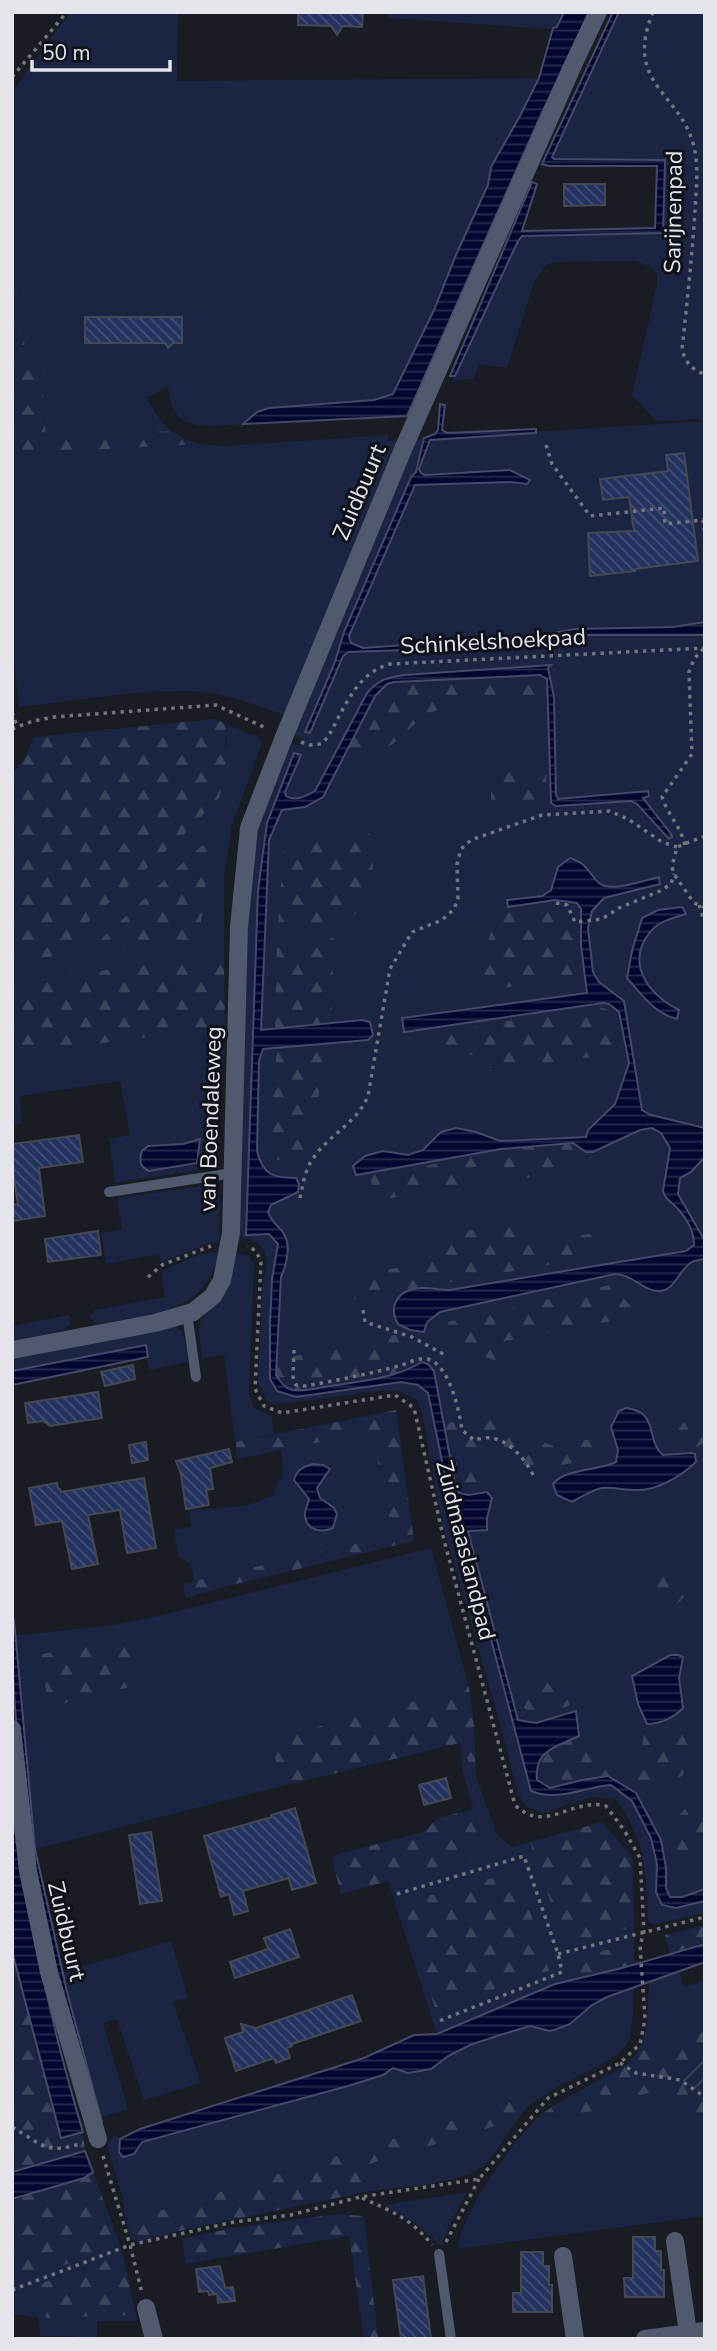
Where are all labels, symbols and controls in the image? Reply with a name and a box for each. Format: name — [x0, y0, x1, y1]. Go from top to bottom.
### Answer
scale bar — [32, 28, 170, 72]
text: 50 m — [42, 39, 91, 67]
street label: Sarijnenpad — [657, 150, 690, 274]
street label: Zuidbuurt — [325, 439, 394, 545]
street label: Schinkelshoekpad — [399, 621, 587, 662]
street label: van Boendaleweg — [192, 1026, 229, 1212]
street label: Zuidmaaslandpad — [428, 1457, 503, 1643]
street label: Zuidbuurt — [40, 1878, 93, 1985]

